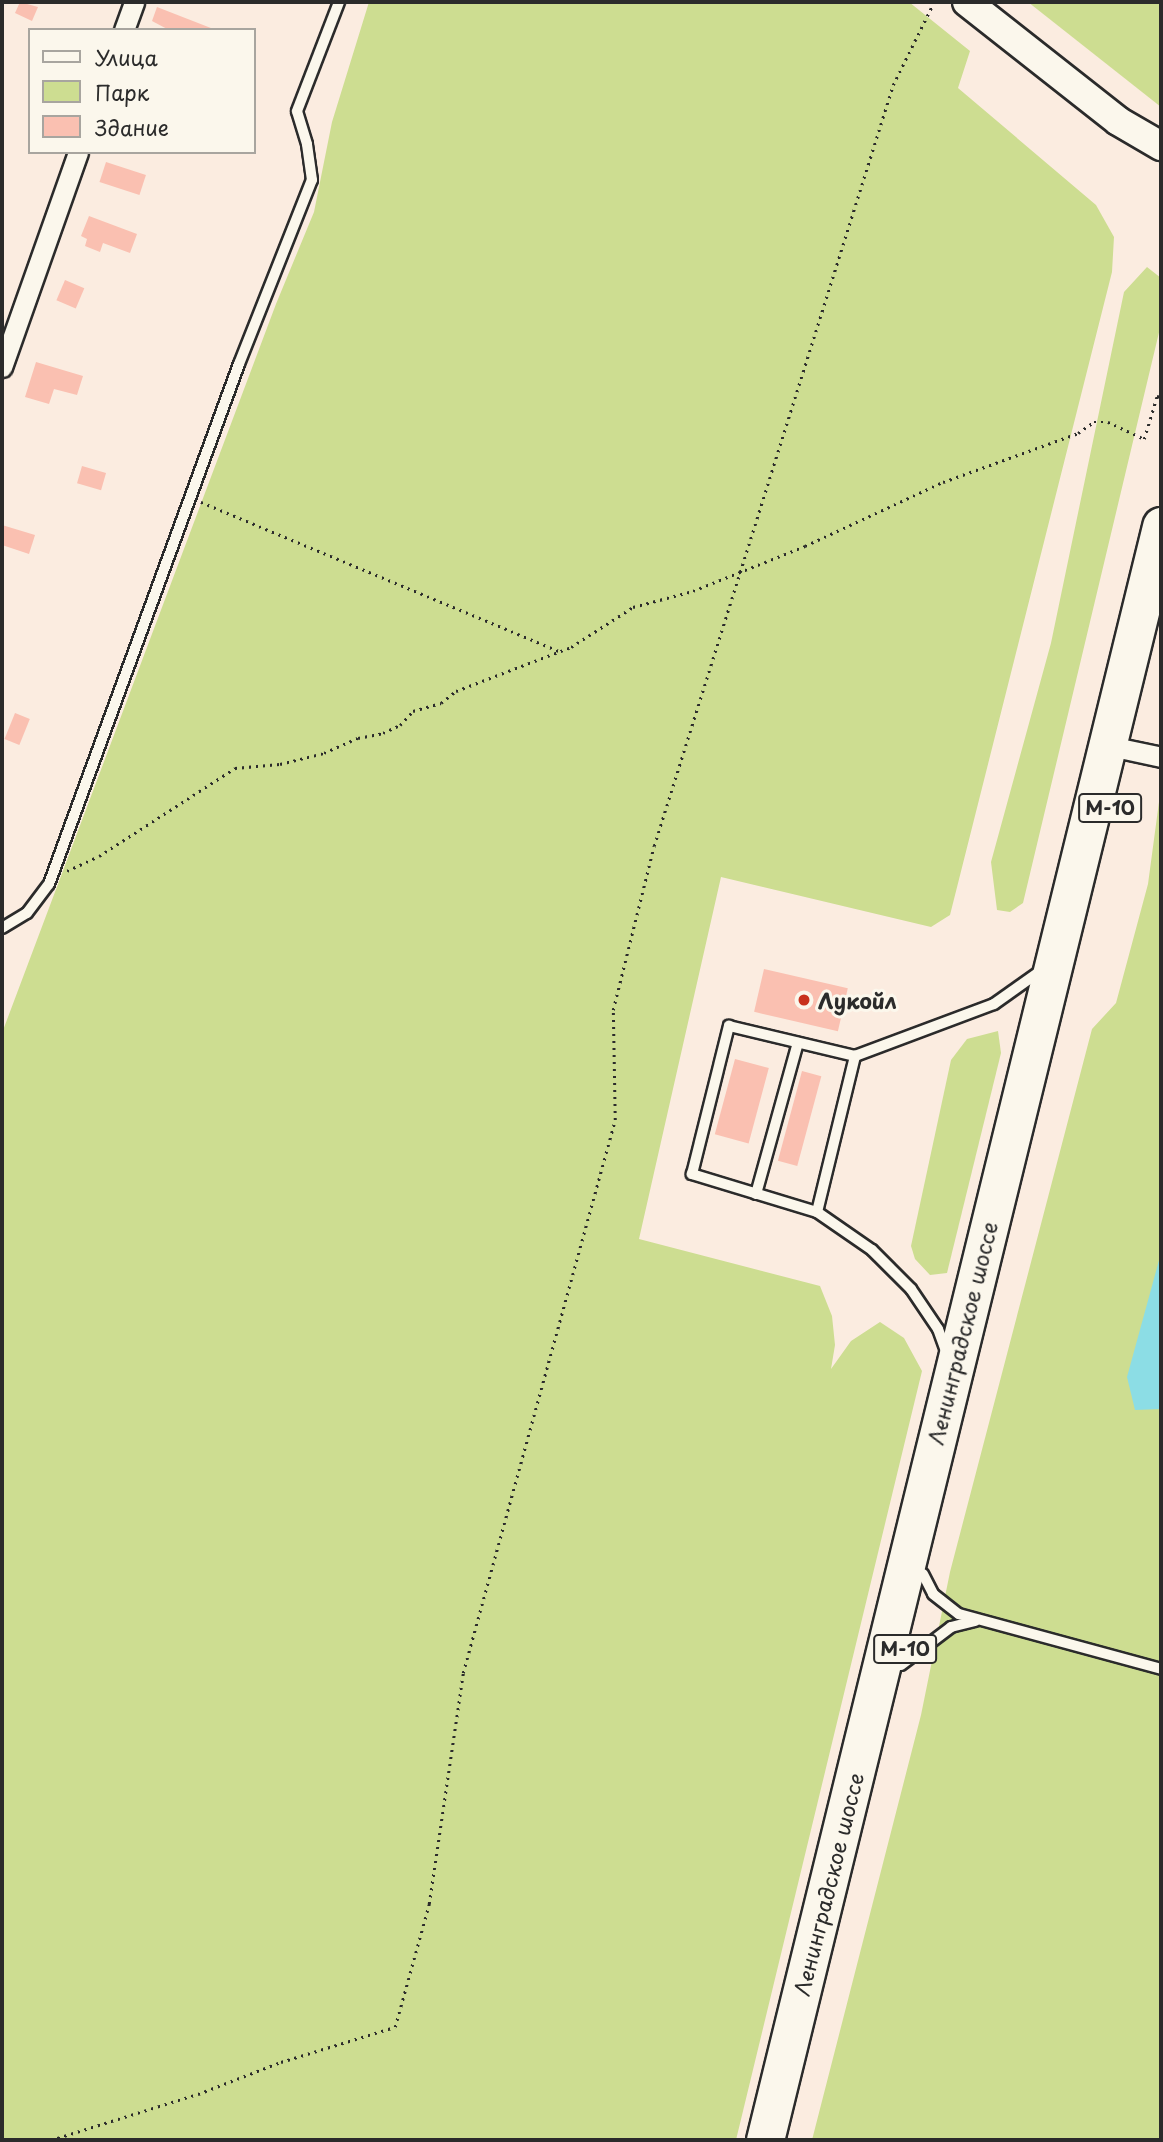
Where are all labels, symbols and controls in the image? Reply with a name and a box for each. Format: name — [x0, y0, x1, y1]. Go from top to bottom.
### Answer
legend — [28, 28, 256, 154]
text: Улица — [95, 41, 158, 73]
text: Парк — [95, 76, 149, 108]
text: Здание — [95, 111, 169, 143]
road number: М-10 — [1077, 792, 1143, 824]
place label: Лукойл — [818, 987, 897, 1013]
marker: Лукойл — [796, 992, 812, 1008]
street label: Ленинградское шоссе — [922, 1219, 1002, 1447]
road number: М-10 — [872, 1634, 938, 1665]
street label: Ленинградское шоссе — [788, 1770, 868, 1998]

